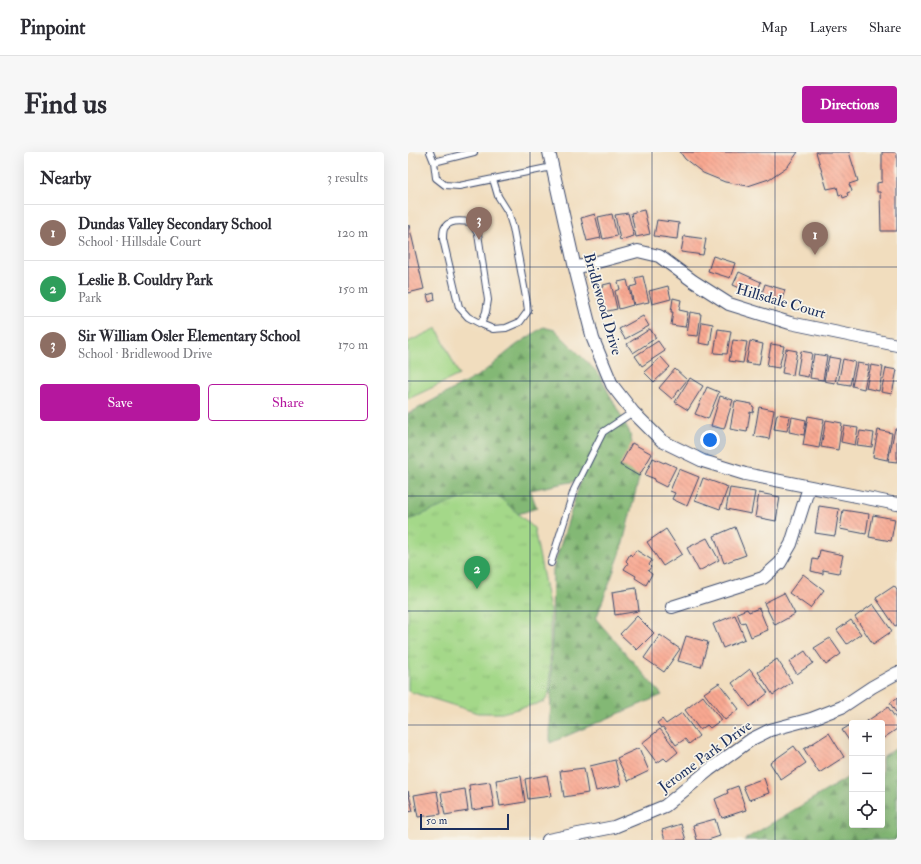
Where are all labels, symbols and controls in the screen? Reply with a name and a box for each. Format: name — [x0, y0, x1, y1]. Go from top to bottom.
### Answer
text: Pinpoint — [20, 16, 85, 40]
text: Map — [761, 19, 787, 36]
text: Layers — [809, 19, 847, 36]
text: Share — [869, 19, 901, 36]
button: Directions — [802, 86, 897, 123]
text: Find us — [24, 87, 107, 122]
text: Nearby — [40, 168, 91, 189]
text: 3 results — [327, 170, 368, 186]
pin: 3 — [466, 207, 492, 240]
text: Dundas Valley Secondary School — [78, 215, 272, 234]
pin: 1 — [802, 222, 828, 255]
text: 1 — [51, 225, 55, 241]
text: 120 m — [337, 225, 368, 241]
text: School · Hillsdale Court — [78, 234, 201, 250]
street label: Bridlewood Drive — [579, 251, 626, 357]
text: Leslie B. Couldry Park — [78, 271, 213, 290]
street label: Hillsdale Court — [734, 280, 828, 323]
text: 2 — [50, 281, 56, 297]
text: 150 m — [338, 281, 368, 297]
text: Park — [78, 290, 102, 306]
text: Sir William Osler Elementary School — [78, 327, 300, 346]
text: 3 — [51, 337, 56, 353]
text: 170 m — [338, 337, 368, 353]
text: School · Bridlewood Drive — [78, 346, 212, 362]
button: Save — [40, 384, 200, 421]
button: Share — [208, 384, 368, 421]
your location — [700, 430, 720, 450]
pin: 2 — [464, 556, 490, 589]
street label: Jerome Park Drive — [654, 716, 756, 798]
map controls — [849, 720, 885, 828]
button: + — [849, 720, 885, 756]
button: − — [849, 756, 885, 792]
button: locate — [849, 792, 885, 828]
scale bar — [420, 812, 509, 831]
text: 50 m — [426, 814, 447, 827]

